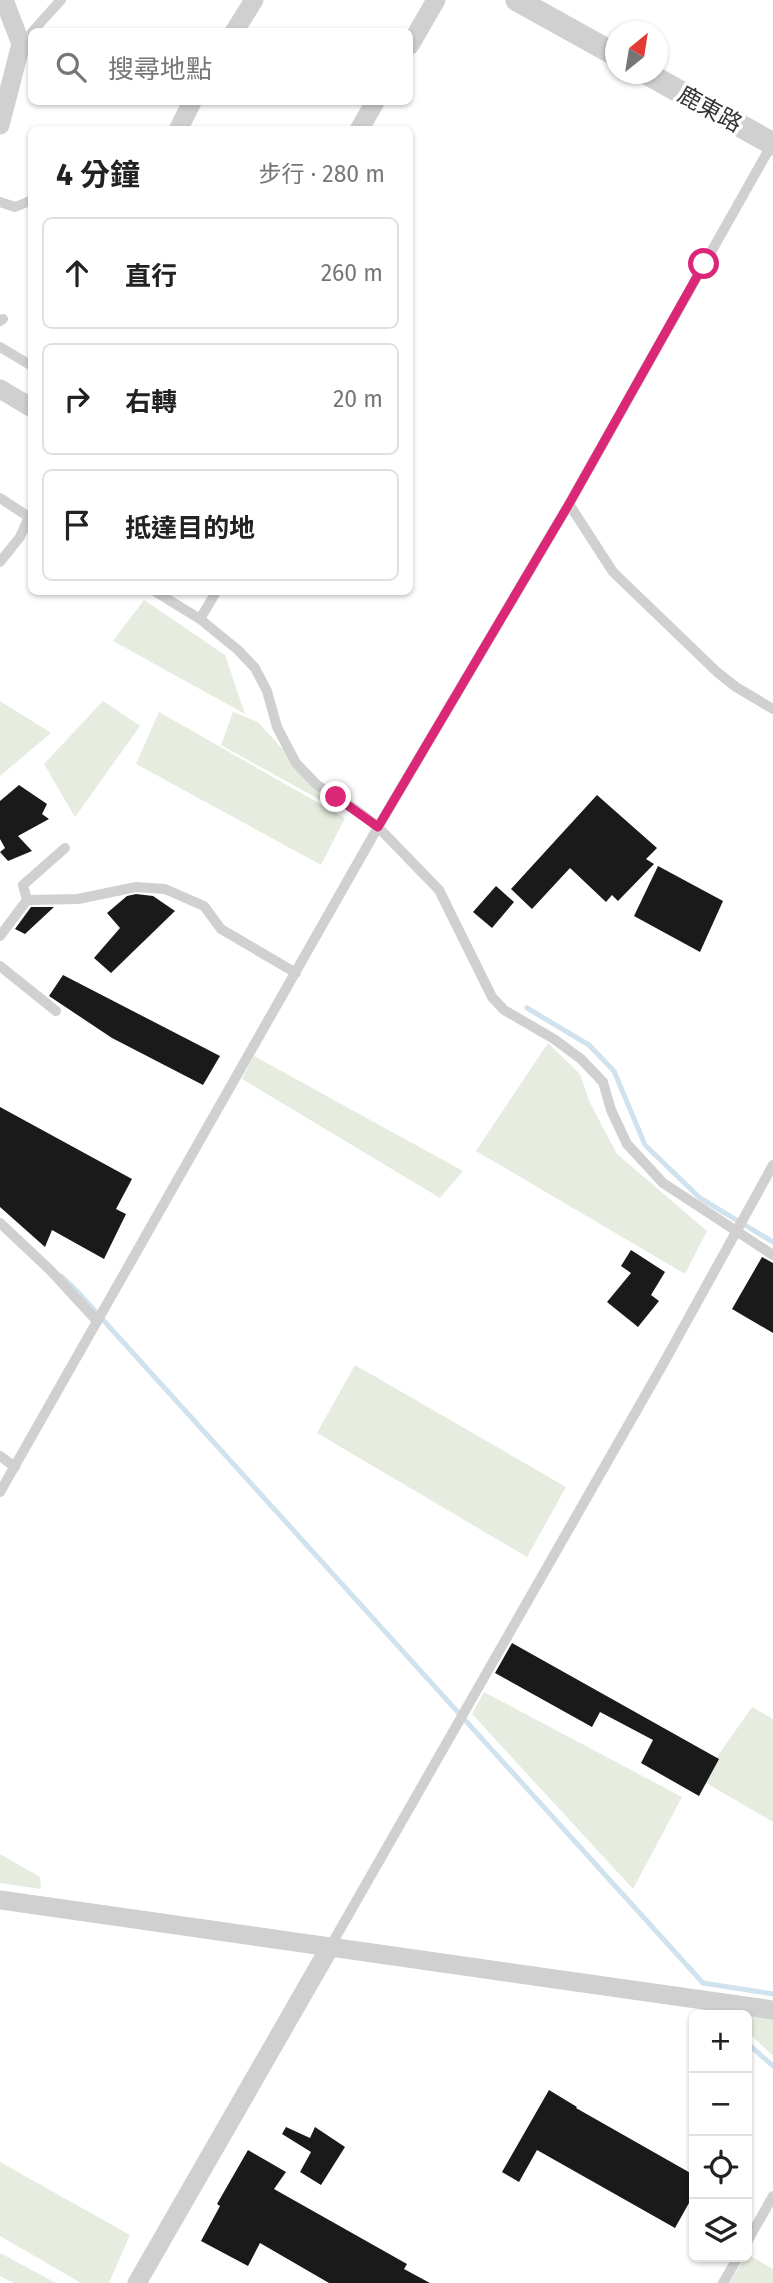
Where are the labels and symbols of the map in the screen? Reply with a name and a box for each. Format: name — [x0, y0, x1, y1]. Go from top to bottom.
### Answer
north arrow — [605, 21, 668, 84]
street label: 鹿東路 — [673, 80, 747, 138]
route start — [688, 248, 719, 279]
route end — [320, 781, 351, 812]

